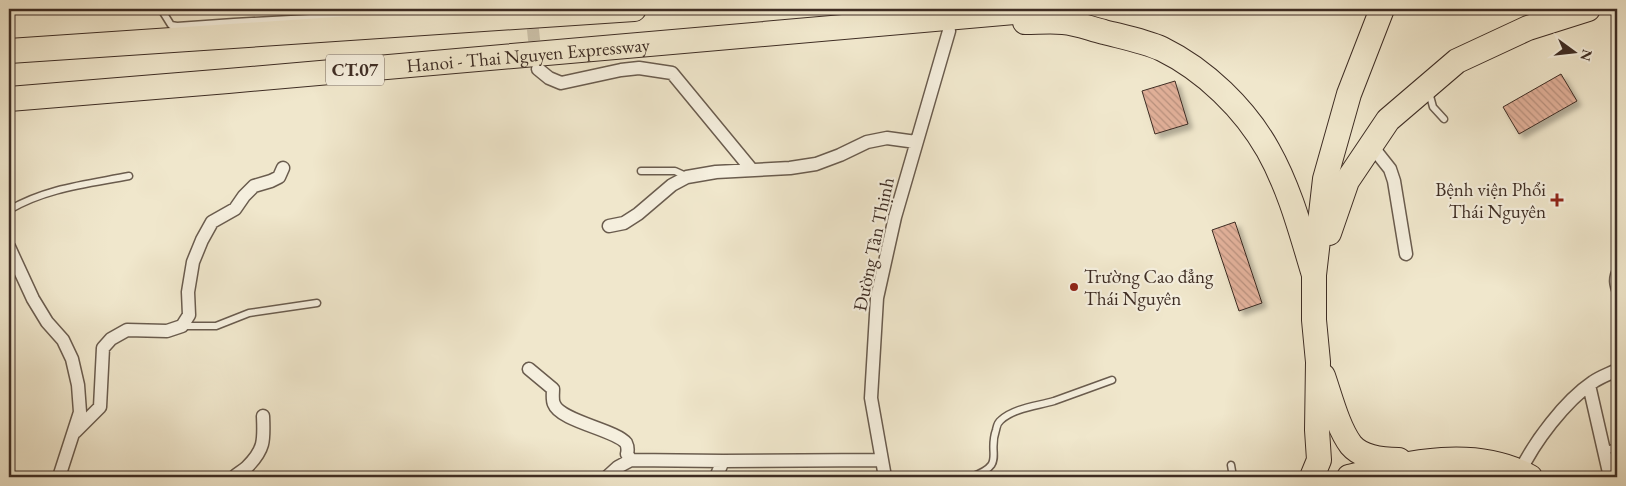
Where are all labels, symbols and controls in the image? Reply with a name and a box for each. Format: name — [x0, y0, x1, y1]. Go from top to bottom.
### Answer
north arrow — [1548, 28, 1598, 78]
street label: Hanoi - Thai Nguyen Expressway — [405, 32, 652, 78]
text: N — [1576, 48, 1597, 64]
road number: CT.07 — [326, 54, 384, 86]
street label: Đường Tân Thịnh — [847, 175, 900, 313]
place label: Bệnh viện Phổi Thái Nguyên — [1435, 177, 1546, 224]
marker: Bệnh viện Phổi Thái Nguyên — [1550, 193, 1564, 207]
place label: Trường Cao đẳng Thái Nguyên — [1084, 264, 1214, 311]
marker: Trường Cao đẳng Thái Nguyên — [1068, 281, 1080, 293]

